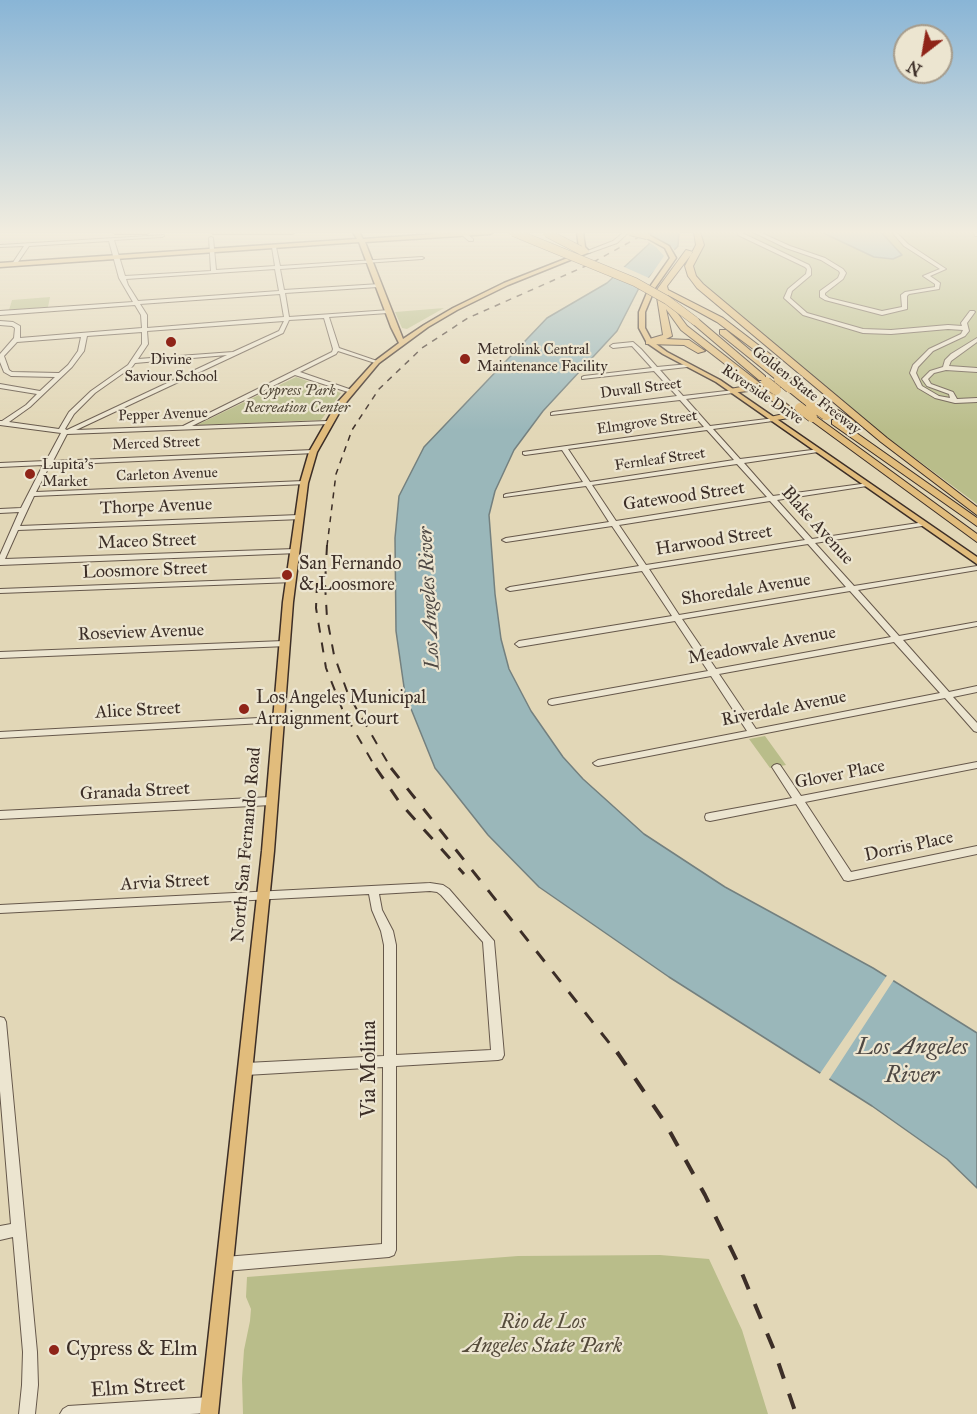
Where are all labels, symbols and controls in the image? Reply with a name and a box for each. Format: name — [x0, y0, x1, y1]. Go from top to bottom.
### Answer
north arrow — [893, 24, 953, 84]
text: N — [904, 57, 925, 80]
marker: Divine Saviour School — [164, 335, 178, 349]
place label: Metrolink Central Maintenance Facility — [477, 341, 608, 376]
street label: Golden State Freeway — [748, 343, 864, 439]
place label: Divine Saviour School — [124, 351, 218, 386]
marker: Metrolink Central Maintenance Facility — [458, 352, 472, 366]
street label: Riverside Drive — [718, 361, 806, 429]
street label: Duvall Street — [599, 375, 683, 403]
park label: Cypress Park Recreation Center — [244, 382, 350, 417]
street label: Pepper Avenue — [118, 404, 208, 426]
street label: Elmgrove Street — [596, 407, 698, 439]
street label: Merced Street — [112, 433, 200, 455]
street label: Fernleaf Street — [613, 445, 707, 475]
place label: Lupita's Market — [42, 456, 93, 491]
street label: Carleton Avenue — [116, 464, 218, 486]
marker: Lupita's Market — [23, 467, 37, 481]
street label: Gatewood Street — [622, 478, 746, 516]
street label: Blake Avenue — [776, 482, 858, 570]
street label: Thorpe Avenue — [99, 494, 213, 520]
street label: Harwood Street — [654, 521, 774, 561]
water label: Los Angeles River — [414, 526, 446, 670]
street label: Maceo Street — [97, 529, 197, 555]
place label: San Fernando & Loosmore — [299, 554, 401, 596]
street label: Loosmore Street — [82, 558, 208, 584]
marker: San Fernando & Loosmore — [280, 568, 294, 582]
street label: Shoredale Avenue — [680, 569, 812, 611]
street label: Roseview Avenue — [77, 620, 205, 646]
street label: Meadowvale Avenue — [686, 622, 838, 670]
street label: Riverdale Avenue — [720, 686, 848, 732]
place label: Los Angeles Municipal Arraignment Court — [256, 688, 426, 730]
street label: Alice Street — [95, 698, 181, 724]
marker: Los Angeles Municipal Arraignment Court — [237, 702, 251, 716]
street label: North San Fernando Road — [228, 747, 266, 943]
street label: Glover Place — [793, 756, 887, 794]
street label: Granada Street — [79, 778, 191, 806]
street label: Dorris Place — [863, 827, 955, 867]
street label: Arvia Street — [120, 870, 210, 896]
street label: Via Molina — [357, 1020, 383, 1118]
water label: Los Angeles River — [856, 1034, 968, 1090]
park label: Rio de Los Angeles State Park — [464, 1310, 622, 1360]
place label: Cypress & Elm — [66, 1337, 198, 1363]
marker: Cypress & Elm — [47, 1343, 61, 1357]
street label: Elm Street — [90, 1372, 186, 1404]

